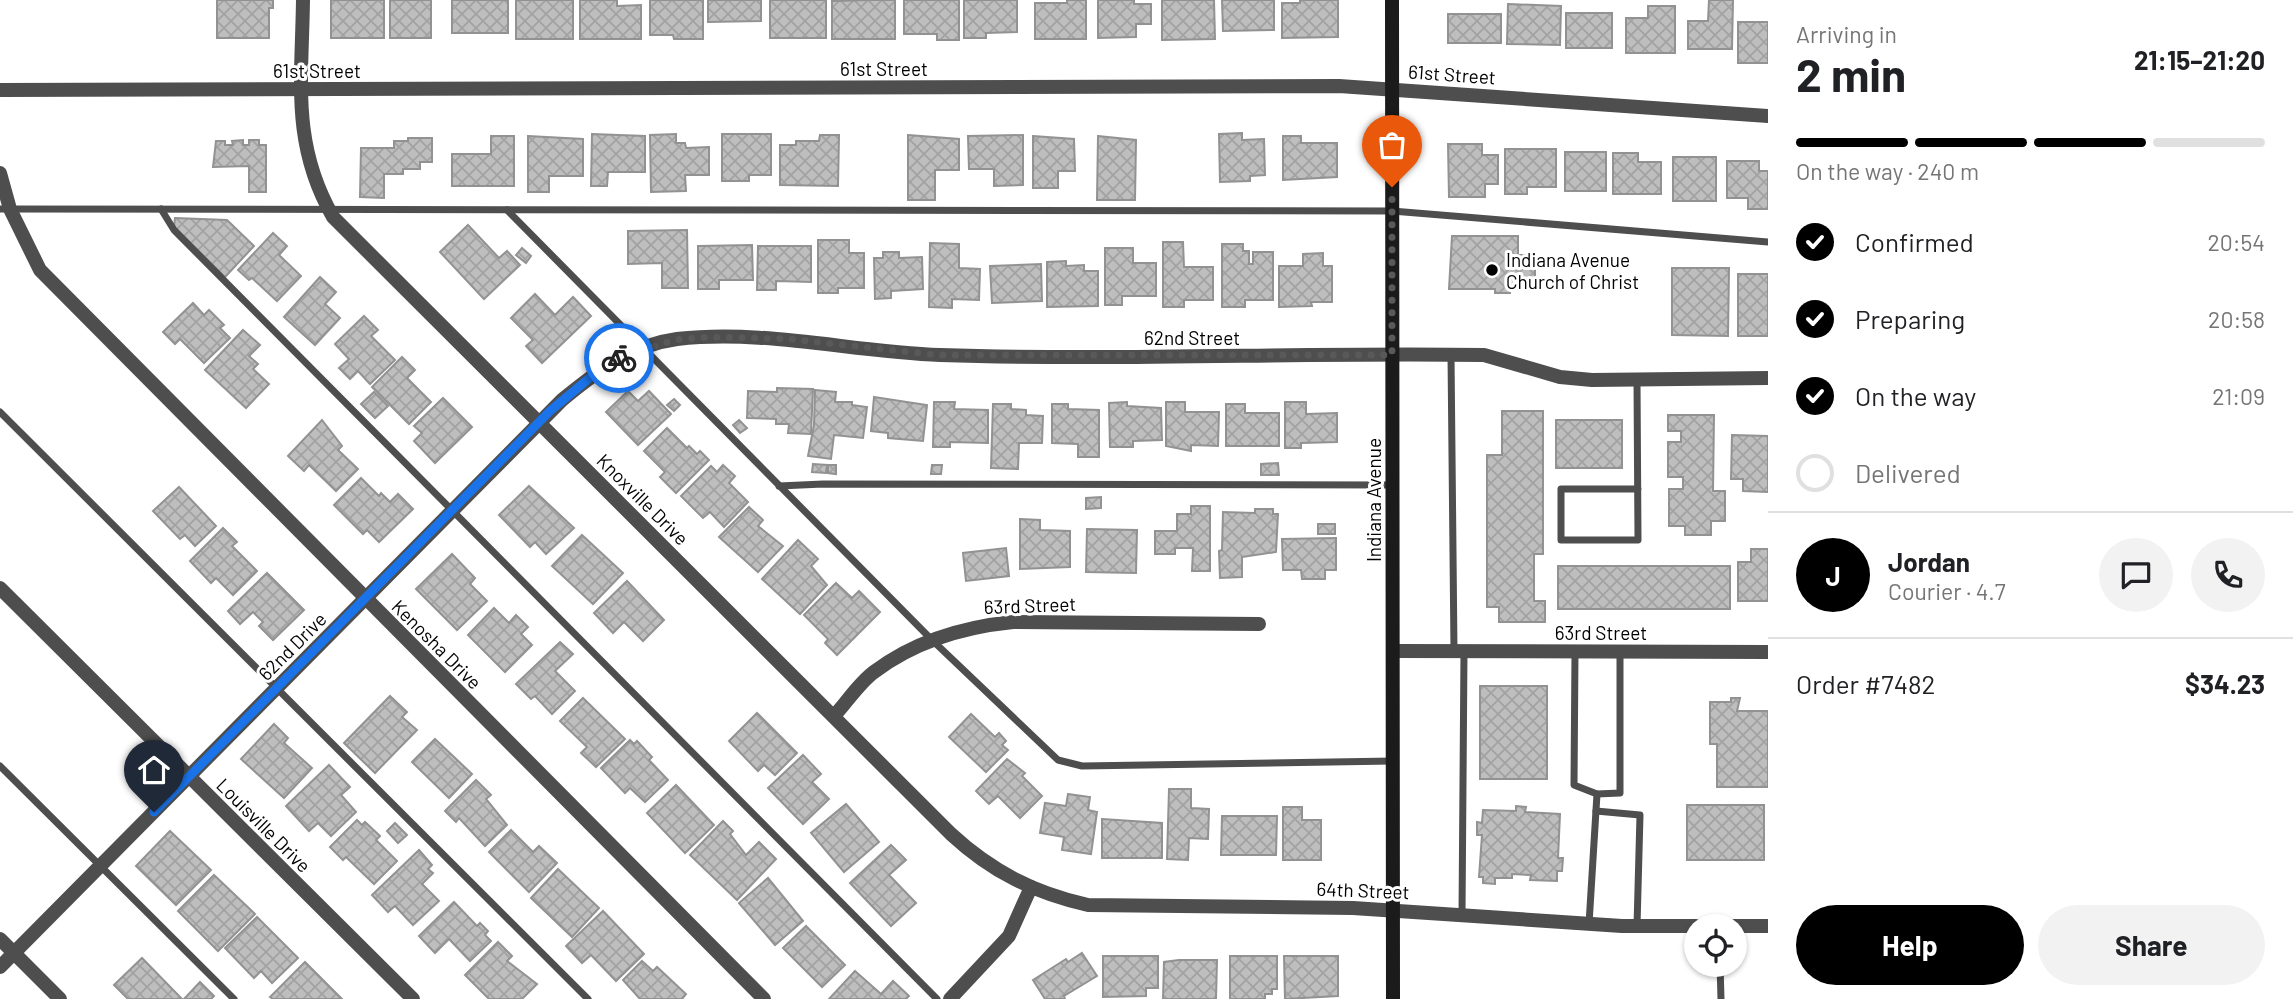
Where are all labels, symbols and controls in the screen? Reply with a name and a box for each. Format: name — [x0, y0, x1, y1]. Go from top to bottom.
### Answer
text: Arriving in — [1796, 20, 1897, 48]
text: 21:15–21:20 — [2134, 44, 2265, 75]
text: 2 min — [1796, 46, 1906, 101]
street label: 61st Street — [840, 57, 928, 80]
street label: 61st Street — [273, 59, 361, 82]
street label: 61st Street — [1407, 59, 1497, 89]
pin — [1362, 115, 1422, 187]
icon: bag — [1373, 126, 1411, 164]
text: On the way · 240 m — [1796, 157, 1979, 185]
icon: check — [1796, 223, 1834, 261]
text: Confirmed — [1855, 226, 1974, 257]
text: 20:54 — [2207, 228, 2265, 256]
place label: Indiana Avenue Church of Christ — [1506, 248, 1639, 293]
marker: Indiana Avenue Church of Christ — [1484, 262, 1500, 278]
icon: check — [1796, 300, 1834, 338]
text: Preparing — [1855, 303, 1965, 334]
text: 20:58 — [2208, 305, 2265, 333]
courier — [584, 323, 654, 393]
street label: 62nd Street — [1144, 326, 1240, 349]
icon: bike — [600, 339, 638, 377]
icon: check — [1796, 377, 1834, 415]
text: On the way — [1855, 380, 1976, 411]
text: 21:09 — [2212, 382, 2265, 410]
street label: Indiana Avenue — [1362, 438, 1385, 562]
street label: Knoxville Drive — [593, 449, 693, 549]
text: Delivered — [1855, 457, 1961, 488]
button: chat — [2099, 538, 2173, 612]
button: phone — [2191, 538, 2265, 612]
text: Jordan — [1888, 546, 1970, 577]
text: J — [1825, 560, 1841, 591]
text: Courier · 4.7 — [1888, 577, 2006, 605]
street label: 63rd Street — [983, 592, 1077, 618]
street label: Kenosha Drive — [387, 594, 487, 694]
street label: 62nd Drive — [253, 607, 331, 685]
street label: 63rd Street — [1555, 621, 1647, 644]
text: Order #7482 — [1796, 668, 1935, 699]
text: $34.23 — [2185, 668, 2265, 699]
pin — [124, 740, 184, 812]
icon: home — [135, 751, 173, 789]
street label: Louisville Drive — [212, 773, 316, 877]
street label: 64th Street — [1316, 877, 1410, 903]
button: Help — [1796, 905, 2024, 985]
button: Share — [2038, 905, 2265, 985]
map controls — [1684, 914, 1747, 977]
button: locate — [1684, 914, 1747, 977]

